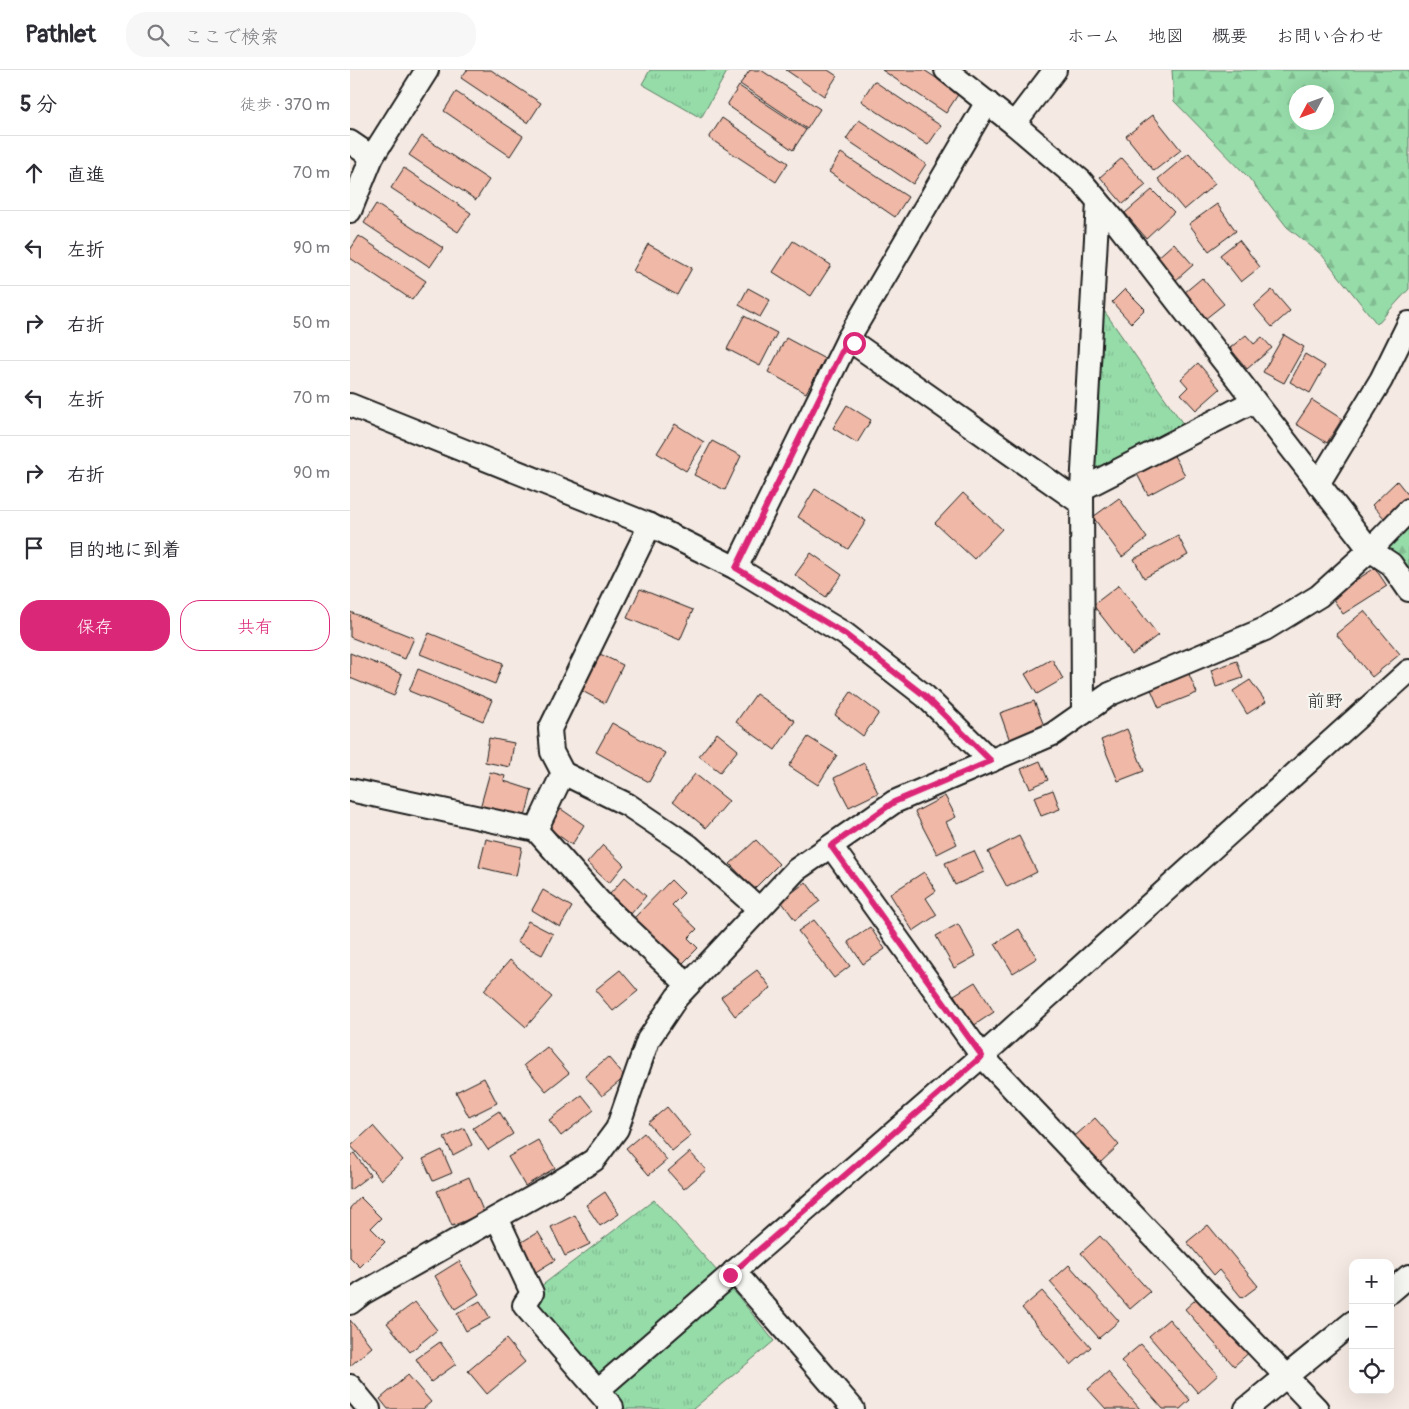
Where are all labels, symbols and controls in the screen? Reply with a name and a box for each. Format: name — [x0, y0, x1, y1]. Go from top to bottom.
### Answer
search box — [126, 12, 476, 57]
text: Pathlet — [25, 20, 96, 49]
icon: search — [144, 21, 172, 49]
text: ここで検索 — [184, 25, 279, 49]
text: ホーム — [1067, 25, 1120, 48]
text: 地図 — [1148, 25, 1184, 48]
text: 概要 — [1212, 25, 1248, 48]
text: お問い合わせ — [1276, 25, 1384, 48]
north arrow — [1289, 85, 1334, 130]
text: 5 分 — [20, 91, 57, 118]
text: 徒歩 · 370 m — [240, 95, 330, 115]
icon: ahead — [20, 159, 48, 187]
text: 直進 — [67, 163, 105, 187]
text: 70 m — [293, 163, 330, 183]
icon: left — [20, 234, 48, 262]
text: 左折 — [67, 238, 105, 262]
text: 90 m — [293, 238, 330, 258]
icon: right — [20, 309, 48, 337]
text: 右折 — [67, 313, 105, 337]
text: 50 m — [293, 313, 330, 333]
route start — [843, 332, 866, 355]
icon: left — [20, 384, 48, 412]
text: 左折 — [67, 388, 105, 412]
text: 70 m — [293, 388, 330, 408]
icon: right — [20, 459, 48, 487]
text: 右折 — [67, 463, 105, 487]
text: 90 m — [293, 463, 330, 483]
icon: arrive — [20, 534, 48, 562]
text: 目的地に到着 — [67, 538, 181, 562]
button: 保存 — [20, 600, 170, 651]
button: 共有 — [180, 600, 330, 651]
district label: 前野 — [1307, 690, 1343, 713]
map controls — [1349, 1259, 1394, 1394]
button: + — [1349, 1259, 1394, 1304]
route end — [719, 1264, 742, 1287]
button: − — [1349, 1304, 1394, 1349]
button: locate — [1349, 1349, 1394, 1394]

